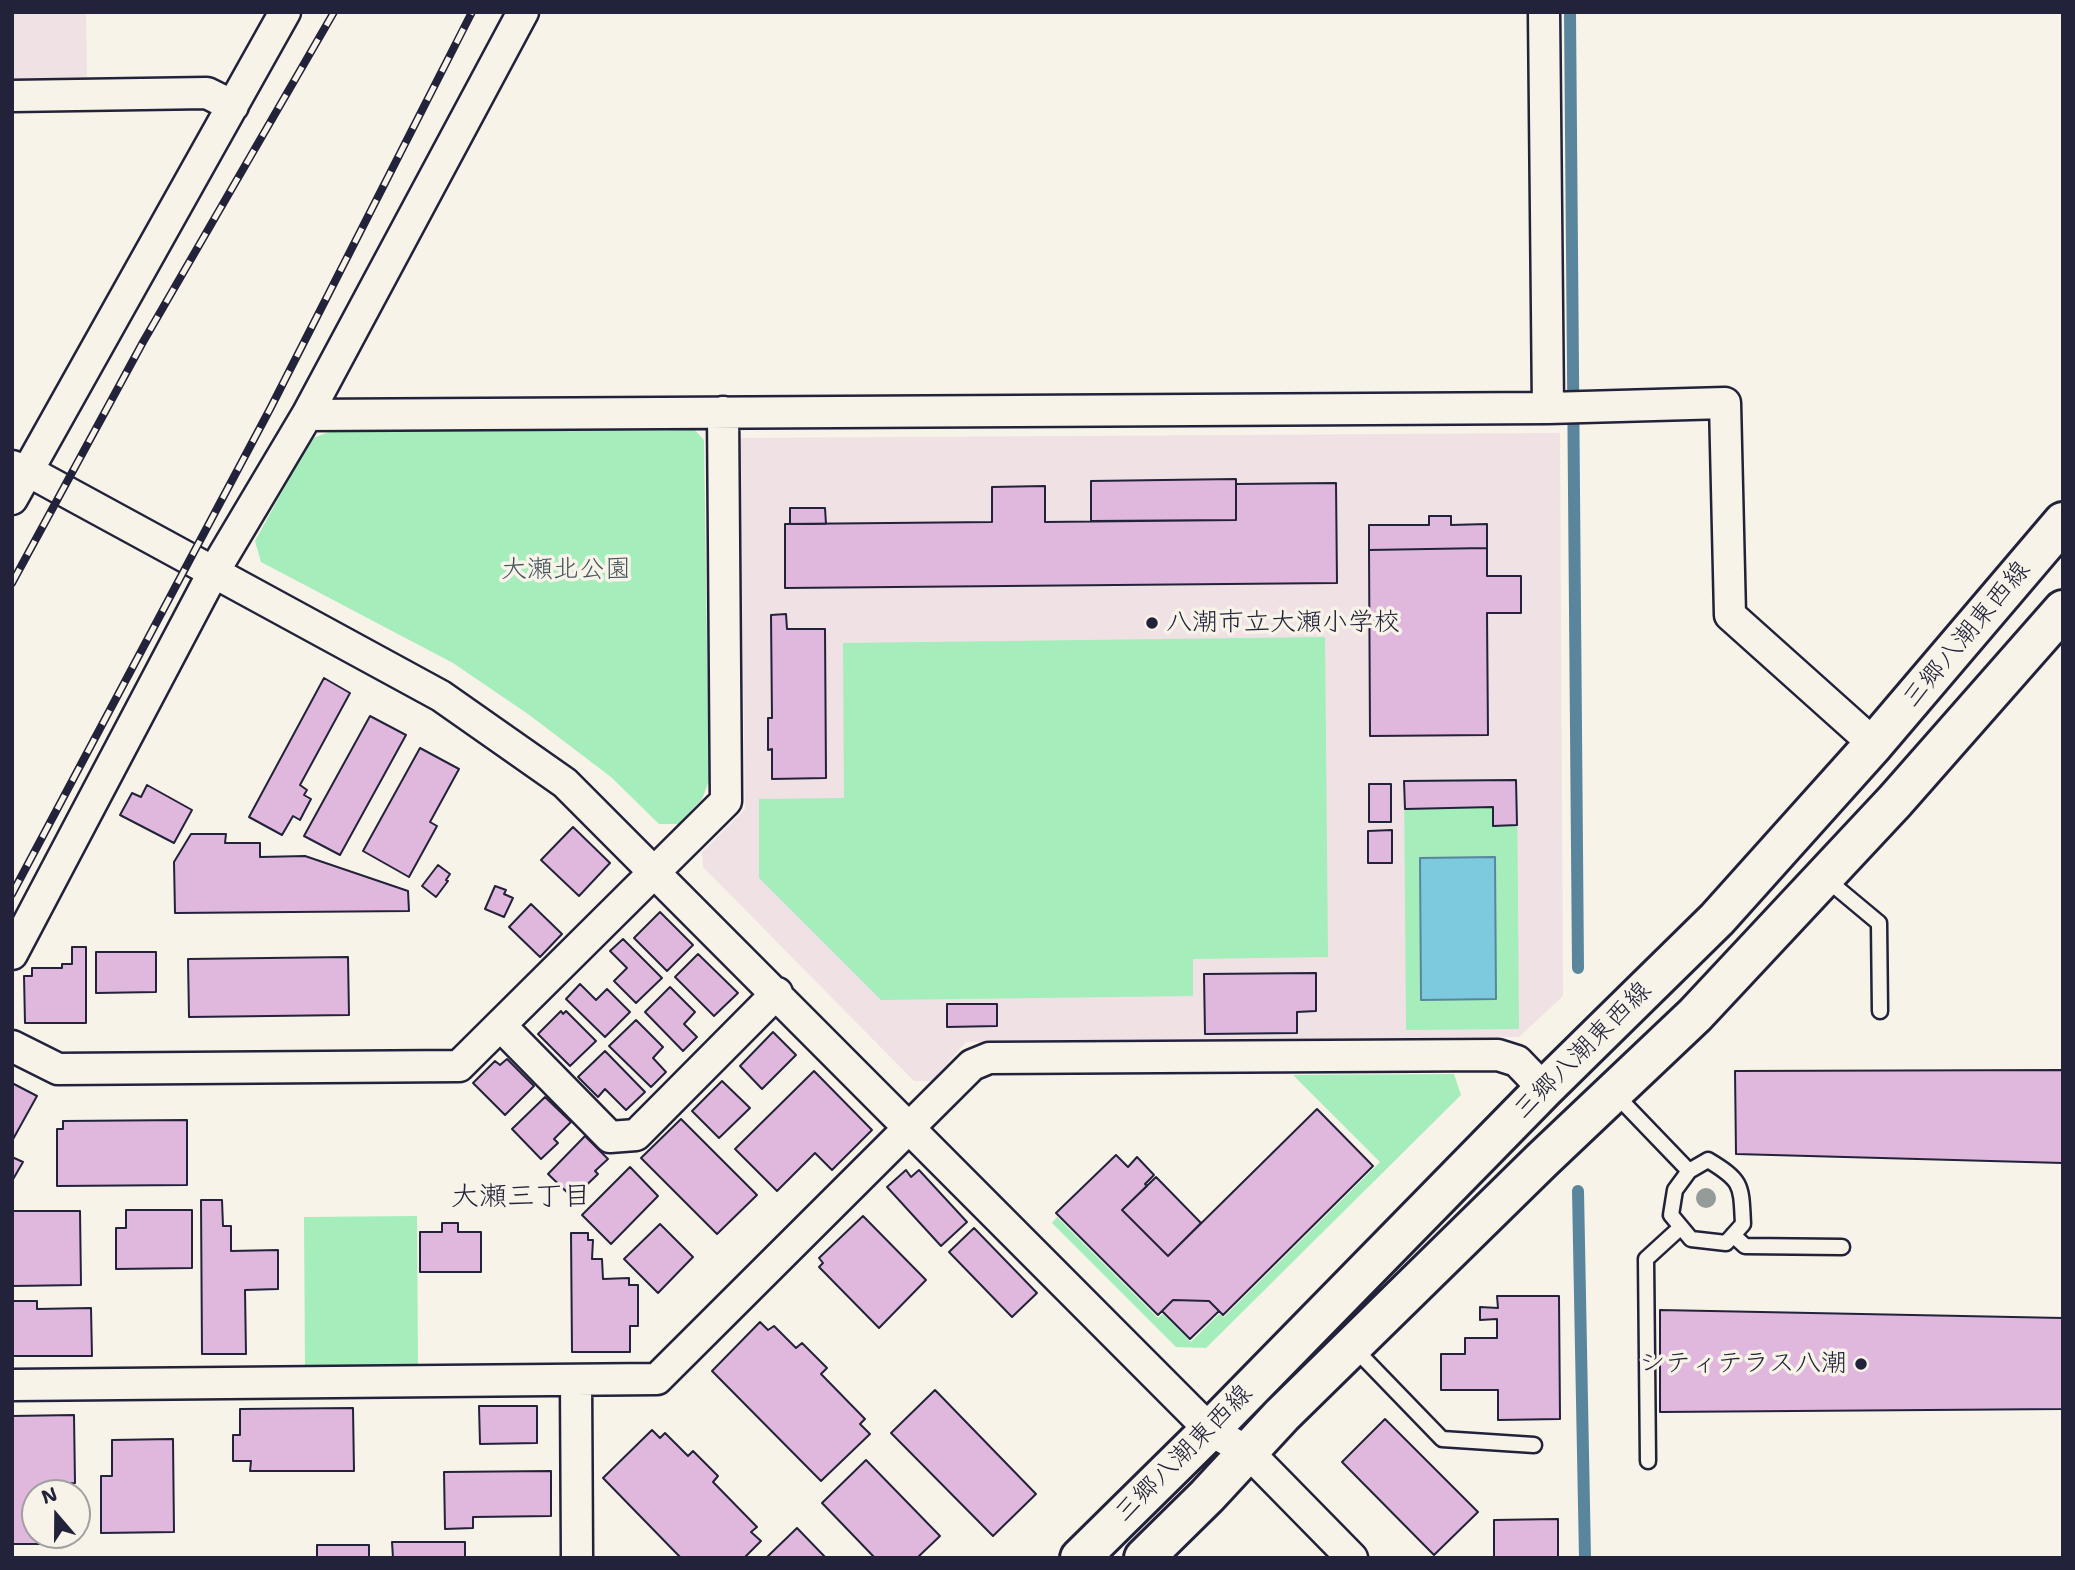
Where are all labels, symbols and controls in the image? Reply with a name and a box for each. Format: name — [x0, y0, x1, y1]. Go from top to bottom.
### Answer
park label: 大瀬北公園 — [501, 554, 631, 586]
street label: 三郷八潮東西線 — [1897, 555, 2037, 715]
place label: 八潮市立大瀬小学校 — [1166, 607, 1400, 639]
marker: 八潮市立大瀬小学校 — [1144, 615, 1160, 631]
street label: 三郷八潮東西線 — [1508, 976, 1658, 1126]
district label: 大瀬三丁目 — [451, 1181, 591, 1215]
place label: シティテラス八潮 — [1639, 1348, 1847, 1380]
marker: シティテラス八潮 — [1853, 1356, 1869, 1372]
street label: 三郷八潮東西線 — [1109, 1379, 1259, 1529]
north arrow — [21, 1479, 91, 1549]
text: N — [38, 1481, 61, 1510]

